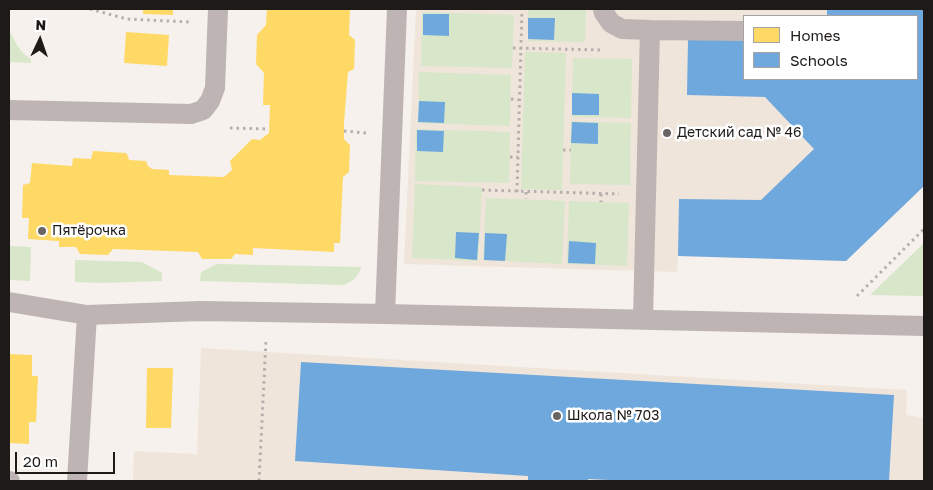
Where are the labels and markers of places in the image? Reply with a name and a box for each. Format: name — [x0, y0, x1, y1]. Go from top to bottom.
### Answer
place label: Детский сад № 46 — [677, 125, 801, 141]
marker: Детский сад № 46 — [661, 127, 673, 139]
place label: Пятёрочка — [52, 223, 126, 239]
marker: Пятёрочка — [36, 225, 48, 237]
place label: Школа № 703 — [567, 408, 659, 424]
marker: Школа № 703 — [551, 410, 563, 422]

